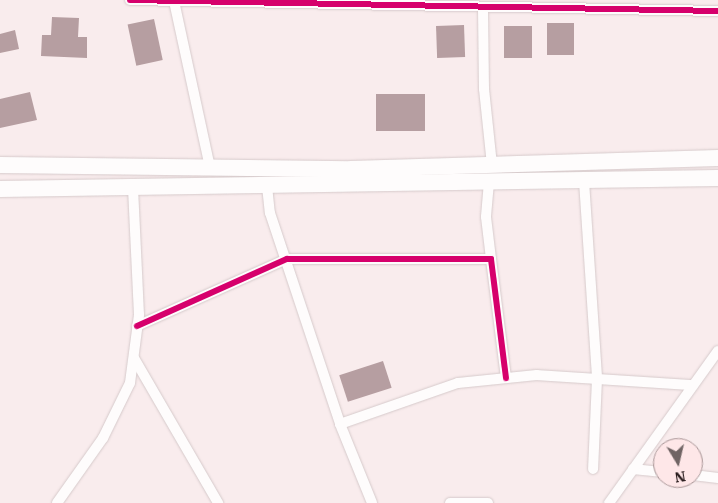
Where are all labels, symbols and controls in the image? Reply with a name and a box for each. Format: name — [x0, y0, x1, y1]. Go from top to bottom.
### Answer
north arrow — [653, 438, 703, 488]
text: N — [673, 467, 687, 487]

